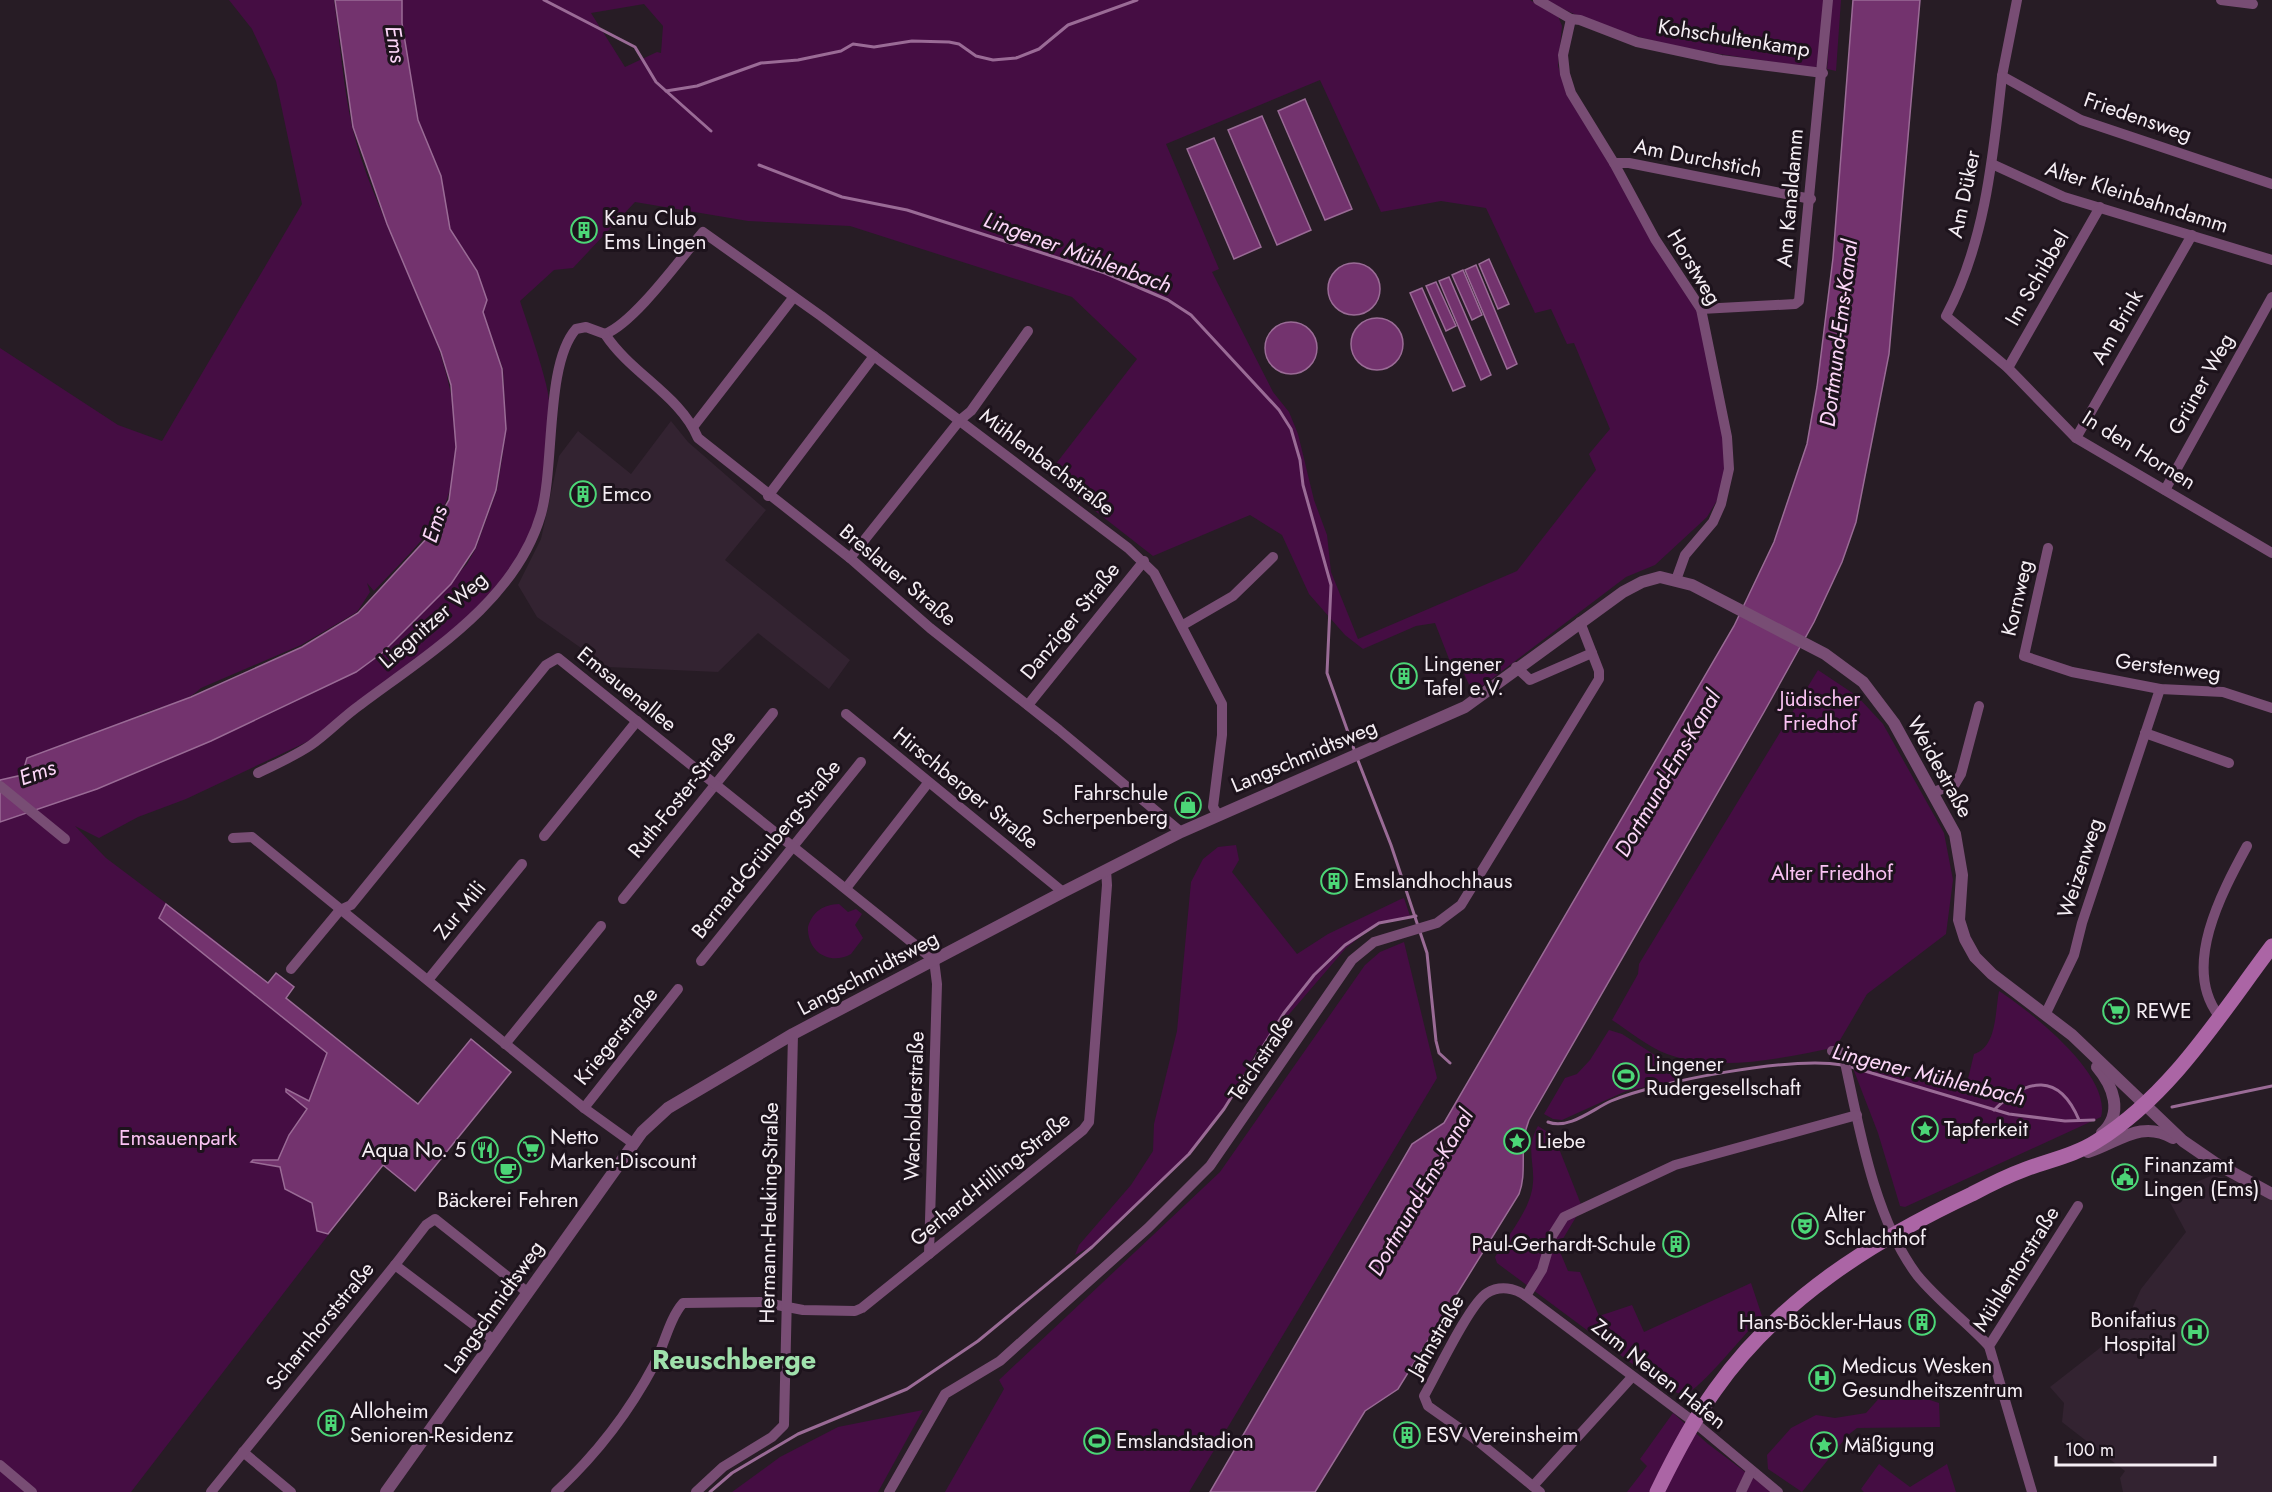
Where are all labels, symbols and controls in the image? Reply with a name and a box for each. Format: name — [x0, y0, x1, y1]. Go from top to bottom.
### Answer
street label: Kohschultenkamp — [1656, 11, 1812, 65]
water label: Ems — [377, 23, 415, 65]
street label: Friedensweg — [2080, 85, 2196, 149]
street label: Am Kanaldamm — [1769, 127, 1811, 269]
street label: Am Durchstich — [1631, 131, 1765, 185]
street label: Am Düker — [1940, 147, 1988, 241]
street label: Alter Kleinbahndamm — [2042, 153, 2232, 241]
place label: Kanu Club Ems Lingen — [604, 203, 706, 257]
water label: Lingener Mühlenbach — [979, 203, 1177, 301]
building icon: Kanu Club Ems Lingen — [569, 215, 599, 245]
street label: Horstweg — [1660, 223, 1728, 311]
street label: Im Schibbel — [1998, 225, 2076, 331]
water label: Dortmund-Ems-Kanal — [1811, 237, 1865, 428]
street label: Am Brink — [2084, 284, 2151, 370]
street label: Grüner Weg — [2161, 328, 2241, 440]
street label: Mühlenbachstraße — [973, 401, 1121, 523]
street label: In den Hornen — [2076, 403, 2202, 497]
building icon: Emco — [568, 479, 598, 509]
place label: Emco — [602, 479, 651, 509]
water label: Ems — [413, 501, 455, 547]
street label: Breslauer Straße — [833, 517, 963, 633]
street label: Danziger Straße — [1013, 556, 1127, 686]
street label: Kornweg — [1994, 557, 2040, 639]
street label: Liegnitzer Weg — [372, 564, 494, 676]
street label: Emsauenallee — [571, 639, 684, 739]
street label: Gerstenweg — [2113, 646, 2223, 688]
place label: Lingener Tafel e.V. — [1424, 649, 1504, 703]
building icon: Lingener Tafel e.V. — [1389, 661, 1419, 691]
water label: Dortmund-Ems-Kanal — [1606, 683, 1728, 863]
park label: Jüdischer Friedhof — [1776, 684, 1861, 738]
street label: Weidestraße — [1900, 711, 1980, 823]
street label: Langschmidtsweg — [1226, 712, 1382, 800]
street label: Hirschberger Straße — [887, 720, 1045, 856]
street label: Ruth-Foster-Straße — [621, 723, 743, 864]
water label: Ems — [14, 751, 60, 793]
street label: Bernard-Grünberg-Straße — [684, 753, 848, 945]
place label: Fahrschule Scherpenberg — [1042, 778, 1168, 832]
shop icon: Fahrschule Scherpenberg — [1173, 790, 1203, 820]
street label: Weizenweg — [2050, 814, 2110, 922]
park label: Alter Friedhof — [1771, 858, 1894, 888]
building icon: Emslandhochhaus — [1319, 866, 1349, 896]
place label: Emslandhochhaus — [1354, 866, 1513, 896]
street label: Zur Mili — [427, 874, 493, 946]
street label: Langschmidtsweg — [792, 923, 944, 1023]
street label: Kriegerstraße — [567, 980, 665, 1092]
supermarket icon: REWE — [2101, 996, 2131, 1026]
place label: REWE — [2136, 996, 2192, 1026]
street label: Teichstraße — [1221, 1009, 1301, 1107]
street label: Wacholderstraße — [896, 1031, 932, 1181]
water label: Lingener Mühlenbach — [1829, 1035, 2029, 1113]
place label: Lingener Rudergesellschaft — [1646, 1049, 1801, 1103]
sports icon: Lingener Rudergesellschaft — [1611, 1061, 1641, 1091]
street label: Hermann-Heuking-Straße — [752, 1102, 786, 1324]
water label: Dortmund-Ems-Kanal — [1359, 1102, 1481, 1282]
street label: Gerhard-Hilling-Straße — [903, 1105, 1077, 1253]
place icon: Tapferkeit — [1910, 1114, 1940, 1144]
place label: Tapferkeit — [1944, 1114, 2028, 1144]
place label: Netto Marken-Discount — [550, 1122, 696, 1176]
park label: Emsauenpark — [119, 1123, 238, 1153]
place icon: Liebe — [1502, 1126, 1532, 1156]
place label: Liebe — [1537, 1126, 1586, 1156]
supermarket icon: Netto Marken-Discount — [516, 1134, 546, 1164]
place label: Aqua No. 5 — [362, 1135, 466, 1165]
restaurant icon: Aqua No. 5 — [470, 1135, 500, 1165]
place label: Finanzamt Lingen (Ems) — [2144, 1150, 2259, 1204]
cafe icon: Bäckerei Fehren — [493, 1155, 523, 1185]
public building icon: Finanzamt Lingen (Ems) — [2110, 1162, 2140, 1192]
place label: Bäckerei Fehren — [437, 1185, 579, 1215]
place label: Alter Schlachthof — [1824, 1199, 1927, 1253]
street label: Mühlentorstraße — [1965, 1200, 2067, 1338]
theatre icon: Alter Schlachthof — [1790, 1211, 1820, 1241]
place label: Paul-Gerhardt-Schule — [1471, 1229, 1656, 1259]
building icon: Paul-Gerhardt-Schule — [1661, 1229, 1691, 1259]
street label: Langschmidtsweg — [437, 1234, 551, 1380]
street label: Scharnhorststraße — [259, 1255, 381, 1397]
street label: Jahnstraße — [1399, 1289, 1472, 1385]
place label: Bonifatius Hospital — [2090, 1305, 2176, 1359]
place label: Hans-Böckler-Haus — [1739, 1307, 1902, 1337]
building icon: Hans-Böckler-Haus — [1907, 1307, 1937, 1337]
street label: Zum Neuen Hafen — [1585, 1312, 1733, 1436]
hospital icon: Bonifatius Hospital — [2180, 1317, 2210, 1347]
district label: Reuschberge — [652, 1340, 816, 1379]
place label: Medicus Wesken Gesundheitszentrum — [1842, 1351, 2023, 1405]
hospital icon: Medicus Wesken Gesundheitszentrum — [1807, 1363, 1837, 1393]
place label: Alloheim Senioren-Residenz — [350, 1396, 514, 1450]
building icon: Alloheim Senioren-Residenz — [316, 1408, 346, 1438]
building icon: ESV Vereinsheim — [1392, 1420, 1422, 1450]
place label: ESV Vereinsheim — [1426, 1420, 1579, 1450]
sports icon: Emslandstadion — [1082, 1426, 1112, 1456]
place label: Emslandstadion — [1116, 1426, 1254, 1456]
scale bar — [2056, 1429, 2215, 1467]
place icon: Mäßigung — [1809, 1430, 1839, 1460]
place label: Mäßigung — [1844, 1430, 1935, 1460]
text: 100 m — [2065, 1437, 2114, 1463]

